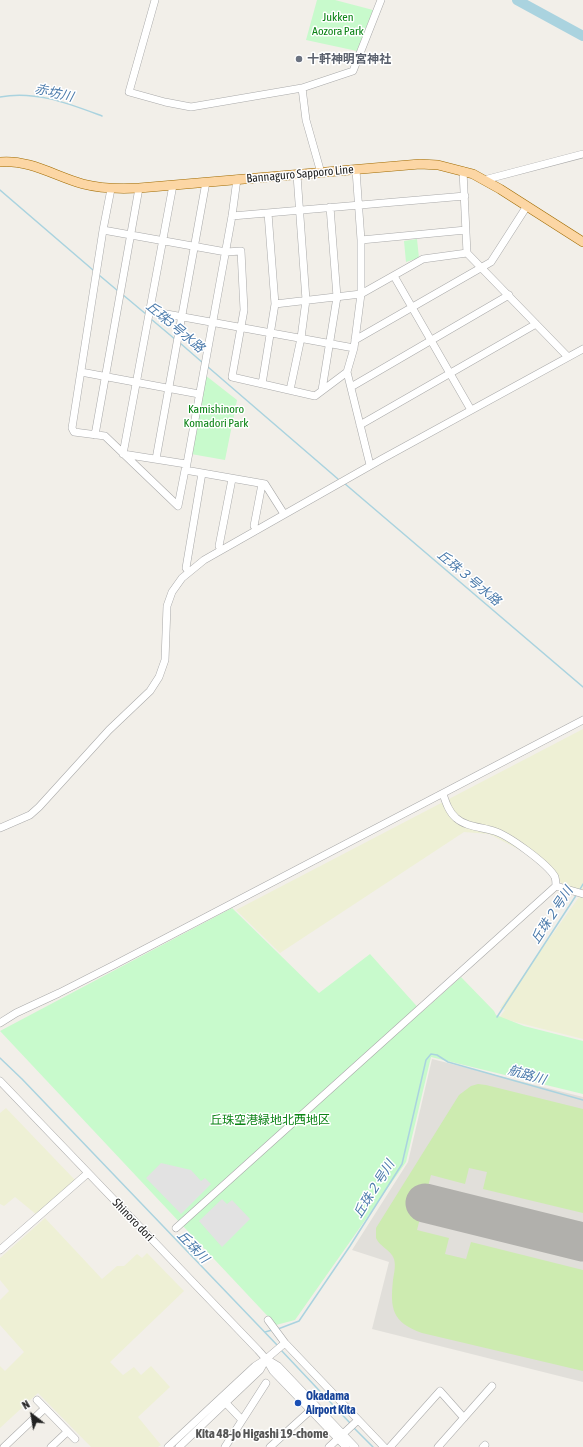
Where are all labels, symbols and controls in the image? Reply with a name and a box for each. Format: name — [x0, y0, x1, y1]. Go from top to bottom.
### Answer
park label: Jukken Aozora Park — [312, 10, 364, 38]
place label: 十軒神明宮神社 — [307, 52, 391, 66]
marker: 十軒神明宮神社 — [294, 54, 304, 64]
water label: 赤坊川 — [33, 81, 75, 105]
street label: Bannaguro Sapporo Line — [246, 162, 354, 186]
water label: 丘珠3号水路 — [143, 298, 207, 356]
park label: Kamishinoro Komadori Park — [184, 402, 248, 430]
water label: 丘珠３号水路 — [434, 547, 504, 609]
water label: 丘珠２号川 — [528, 883, 576, 947]
water label: 航路川 — [506, 1062, 548, 1088]
park label: 丘珠空港緑地北西地区 — [210, 1113, 330, 1127]
water label: 丘珠２号川 — [350, 1157, 398, 1221]
street label: Shinoro dori — [109, 1196, 157, 1244]
water label: 丘珠川 — [174, 1228, 212, 1266]
place label: Okadama Airport Kita — [306, 1389, 356, 1417]
north arrow — [12, 1395, 52, 1435]
text: N — [20, 1398, 32, 1412]
marker: Okadama Airport Kita — [293, 1398, 303, 1408]
district label: Kita 48-jo Higashi 19-chome — [196, 1426, 328, 1442]

